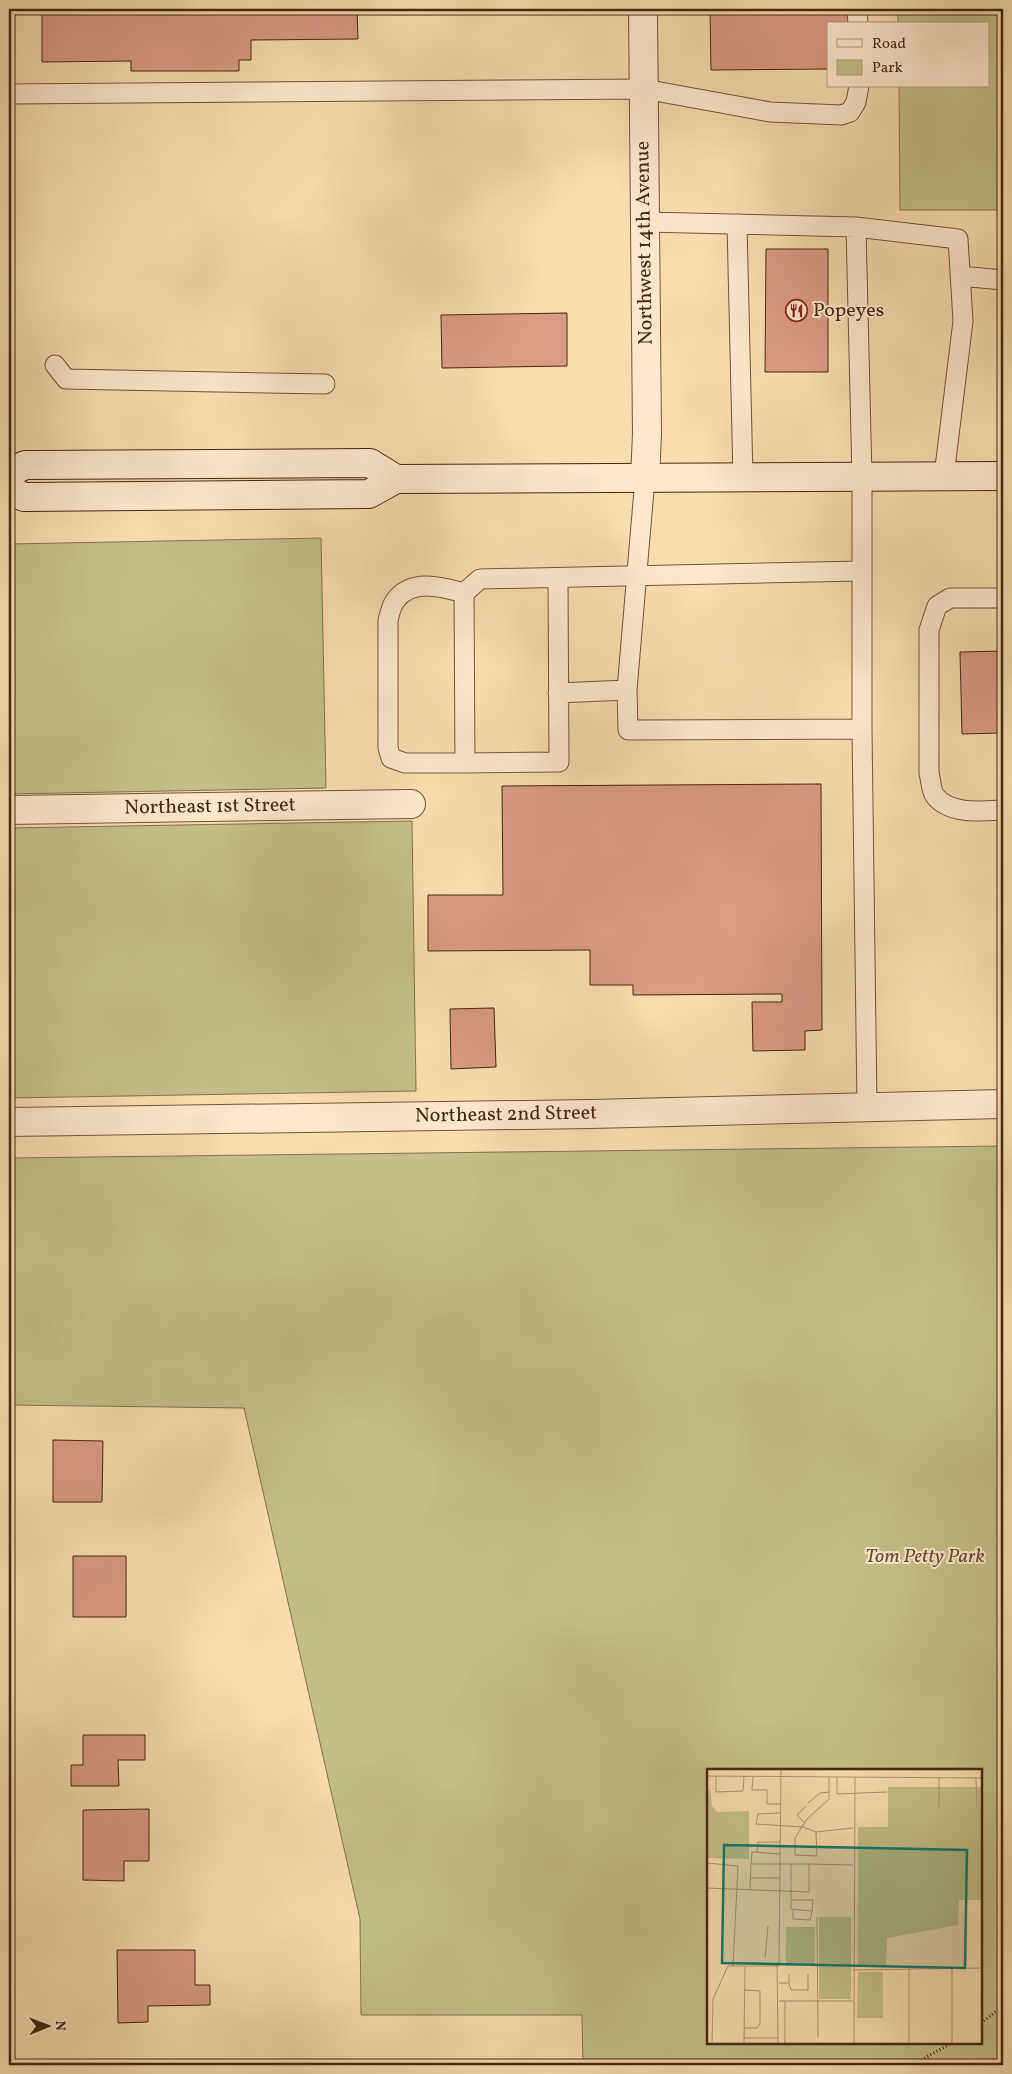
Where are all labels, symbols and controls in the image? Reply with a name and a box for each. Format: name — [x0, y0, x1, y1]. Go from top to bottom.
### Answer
legend — [827, 22, 990, 88]
text: Road — [872, 34, 906, 55]
text: Park — [872, 58, 903, 79]
street label: Northwest 14th Avenue — [629, 141, 661, 345]
place label: Popeyes — [813, 297, 884, 325]
restaurant icon: Popeyes — [785, 299, 809, 323]
street label: Northeast 1st Street — [124, 792, 296, 822]
street label: Northeast 2nd Street — [415, 1099, 597, 1131]
park label: Tom Petty Park — [865, 1543, 985, 1571]
inset map — [707, 1769, 982, 2044]
north arrow — [22, 2002, 72, 2052]
text: N — [50, 2021, 69, 2031]

